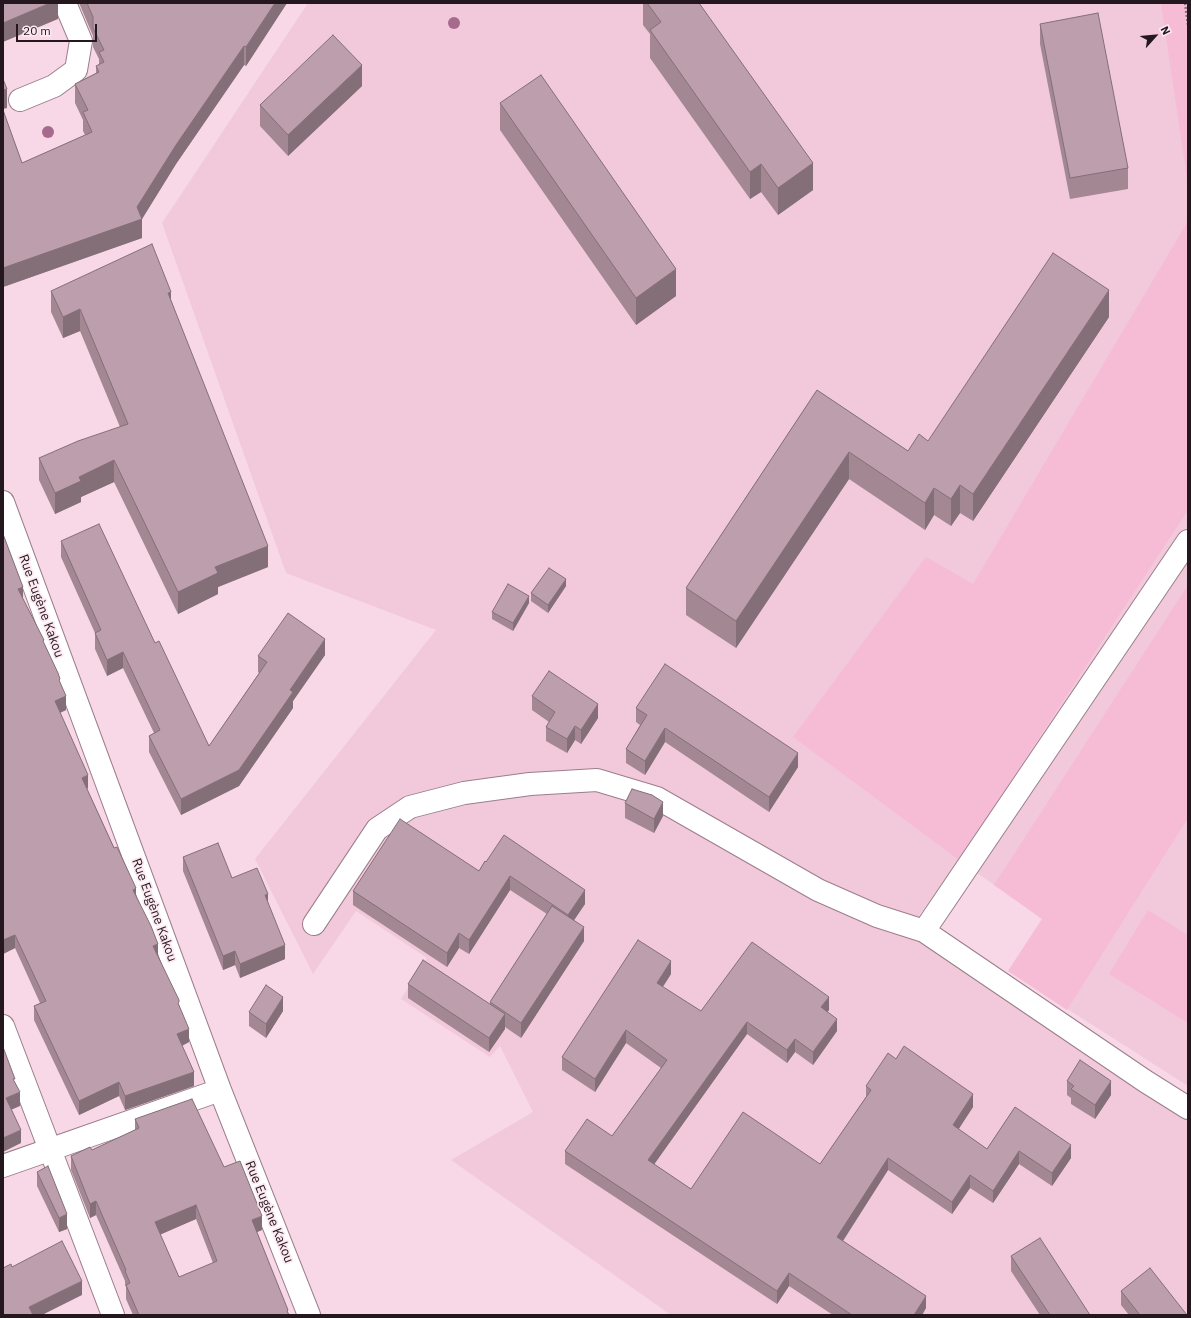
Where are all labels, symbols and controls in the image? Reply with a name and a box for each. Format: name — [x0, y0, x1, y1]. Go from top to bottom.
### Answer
scale bar — [18, 16, 99, 42]
north arrow — [1135, 16, 1175, 56]
text: 20 m — [23, 23, 51, 38]
text: N — [1158, 24, 1174, 37]
street label: Rue Eugène Kakou — [15, 552, 67, 660]
street label: Rue Eugène Kakou — [128, 856, 180, 964]
street label: Rue Eugène Kakou — [241, 1159, 297, 1265]

